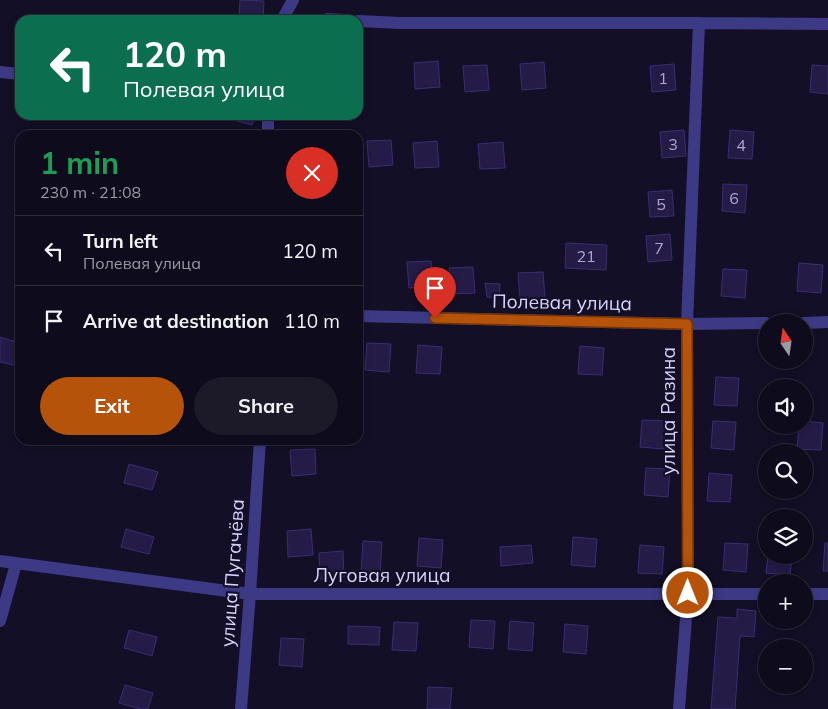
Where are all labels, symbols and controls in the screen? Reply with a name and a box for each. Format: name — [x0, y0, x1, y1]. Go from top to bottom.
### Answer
text: 120 m — [123, 32, 227, 76]
icon: left — [40, 35, 105, 100]
house number: 1 — [658, 68, 668, 88]
text: Полевая улица — [123, 75, 285, 103]
house number: 3 — [668, 134, 678, 154]
house number: 4 — [736, 135, 746, 155]
text: 1 min — [40, 144, 119, 182]
button: close — [286, 147, 338, 199]
text: 230 m · 21:08 — [40, 182, 141, 202]
house number: 6 — [729, 188, 739, 208]
house number: 5 — [656, 194, 666, 214]
text: Turn left — [83, 229, 158, 253]
icon: left — [40, 237, 68, 265]
house number: 7 — [654, 238, 664, 258]
text: 120 m — [282, 239, 338, 263]
house number: 21 — [576, 246, 596, 266]
text: Полевая улица — [83, 253, 201, 273]
pin — [414, 267, 456, 318]
icon: arrive — [421, 274, 449, 302]
street label: Полевая улица — [492, 289, 632, 315]
icon: arrive — [40, 307, 68, 335]
text: Arrive at destination — [83, 309, 269, 333]
text: 110 m — [284, 309, 340, 333]
north arrow — [758, 314, 812, 369]
map controls — [758, 314, 813, 694]
street label: улица Разина — [656, 347, 680, 475]
button: Exit — [40, 377, 184, 435]
button: Share — [194, 377, 338, 435]
button: sound — [758, 379, 813, 434]
button: search — [758, 444, 813, 499]
street label: улица Пугачёва — [215, 498, 249, 648]
button: layers — [758, 509, 813, 564]
street label: Луговая улица — [313, 563, 451, 587]
position arrow — [661, 566, 713, 618]
button: + — [758, 574, 813, 629]
button: − — [758, 639, 813, 694]

